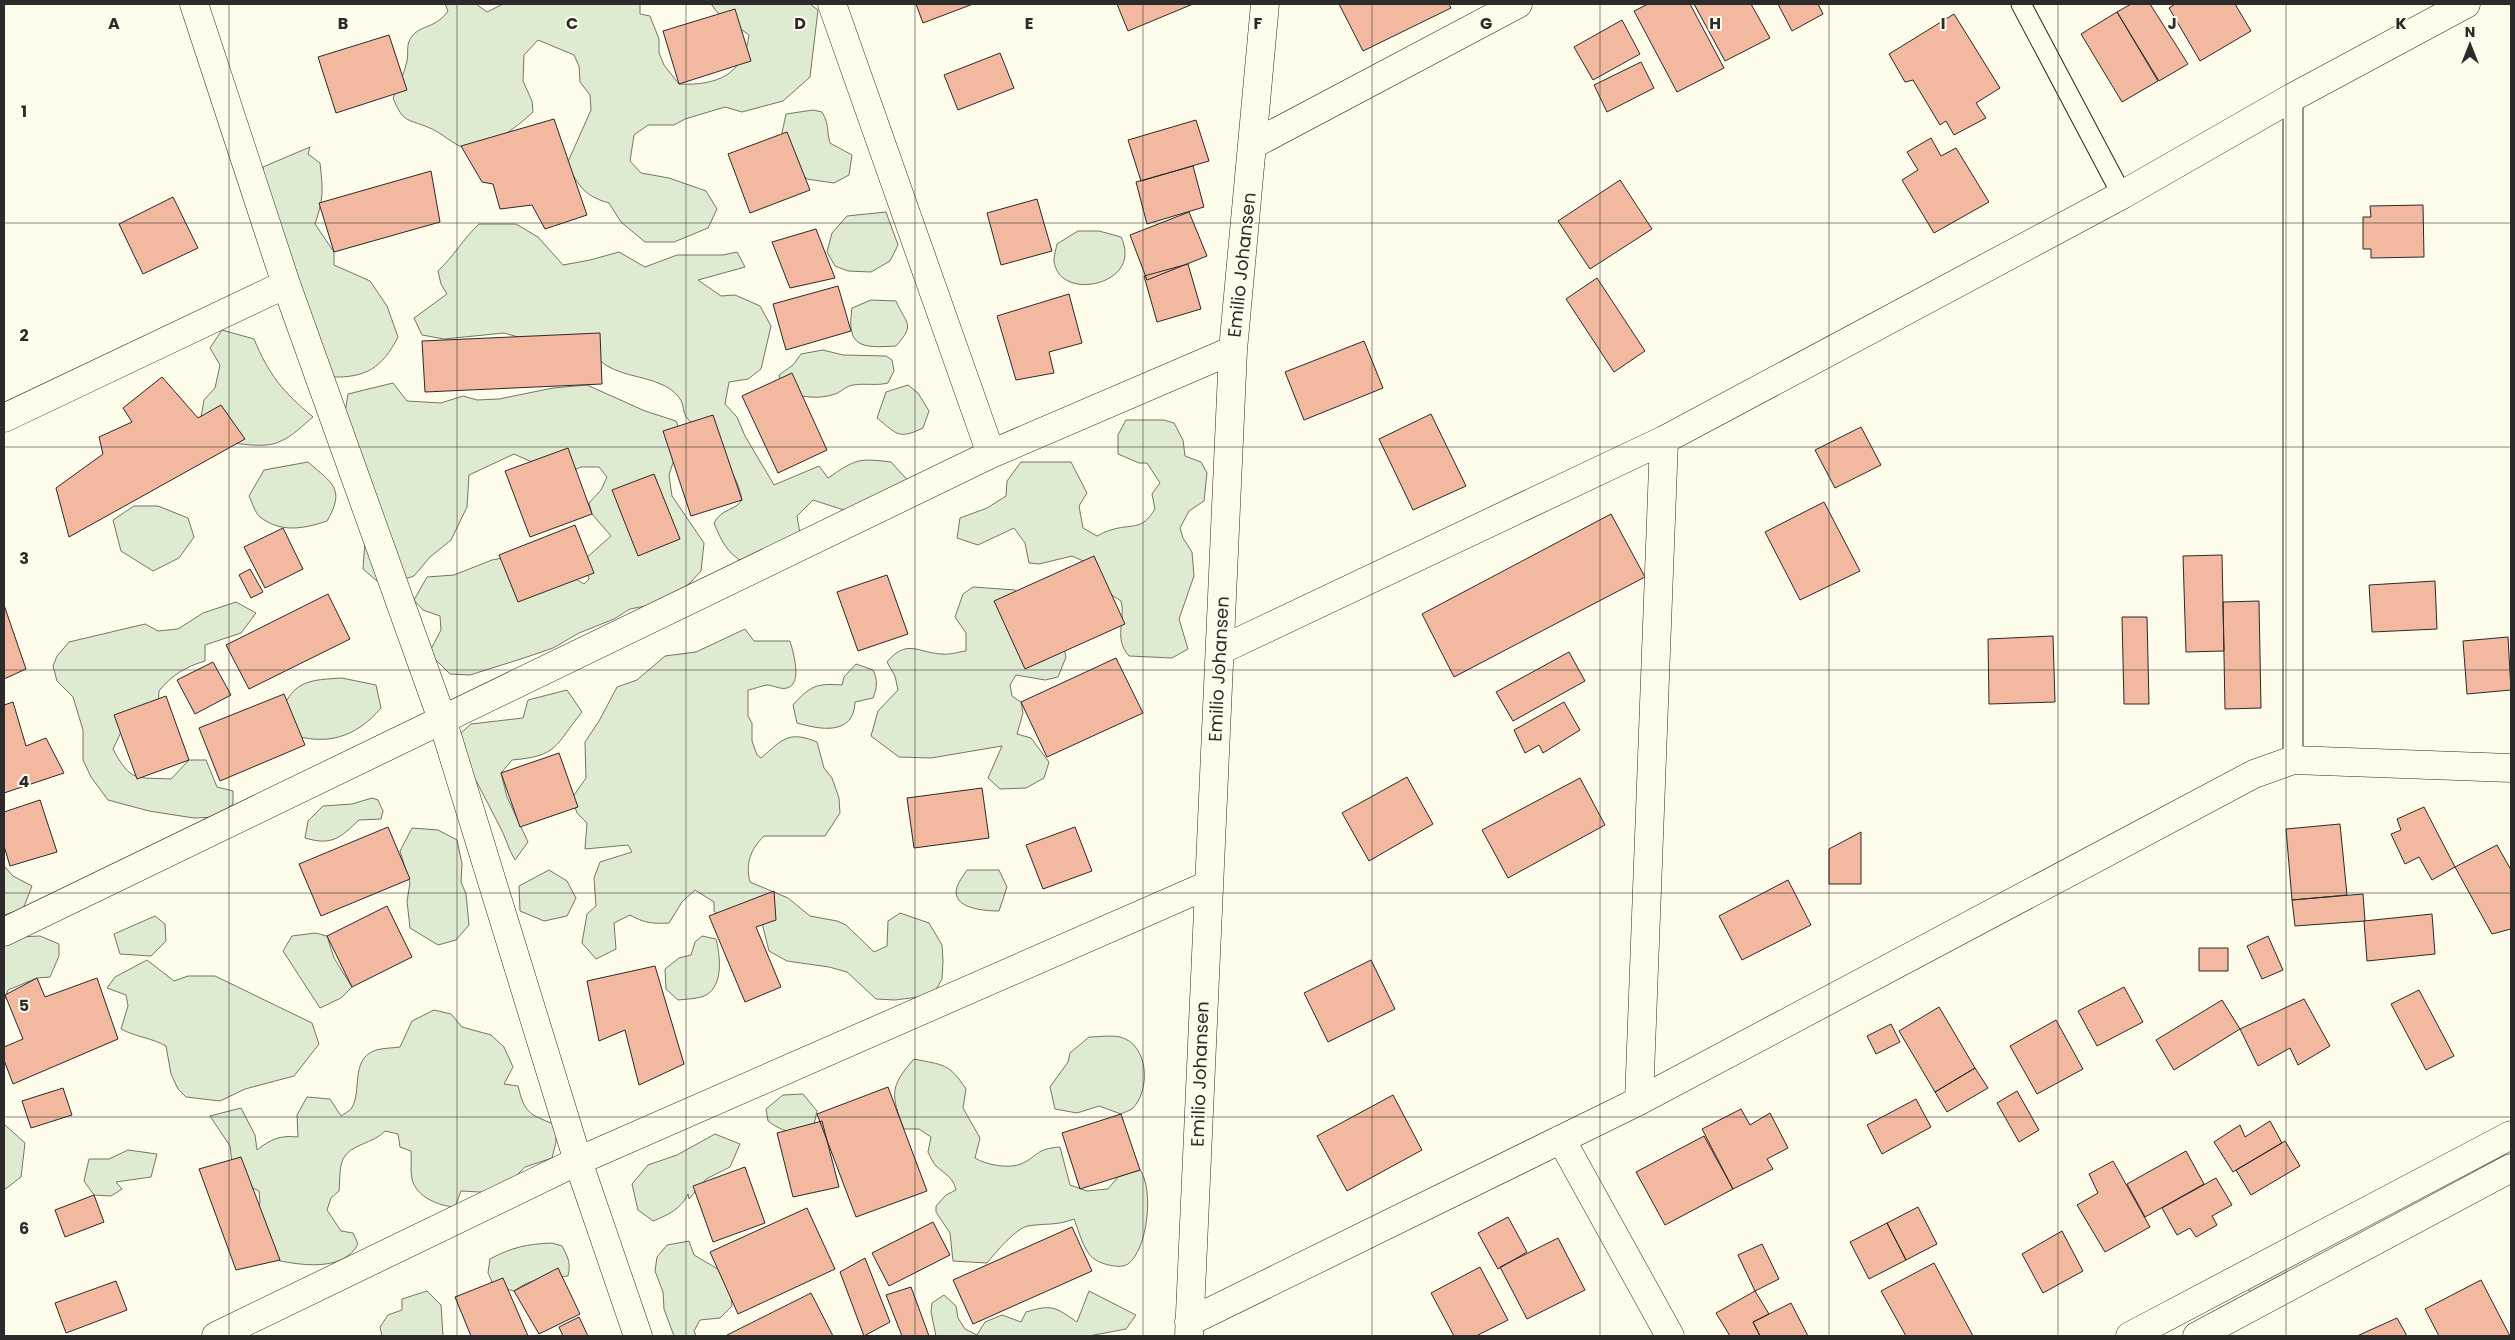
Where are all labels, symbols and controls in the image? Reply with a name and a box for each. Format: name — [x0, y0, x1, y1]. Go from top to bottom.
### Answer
text: A — [108, 12, 120, 35]
text: B — [338, 12, 348, 35]
text: C — [566, 12, 578, 35]
text: D — [794, 12, 806, 35]
text: E — [1025, 12, 1033, 35]
text: F — [1254, 12, 1263, 35]
text: G — [1480, 12, 1492, 35]
text: H — [1709, 12, 1721, 35]
text: I — [1941, 12, 1945, 35]
text: J — [2167, 12, 2177, 35]
text: K — [2395, 12, 2407, 35]
north arrow — [2445, 20, 2495, 70]
text: N — [2465, 22, 2475, 42]
text: 1 — [21, 100, 27, 123]
street label: Emilio Johansen — [1221, 191, 1262, 339]
text: 2 — [19, 324, 29, 347]
text: 3 — [19, 547, 29, 570]
street label: Emilio Johansen — [1202, 596, 1235, 742]
text: 4 — [19, 770, 30, 793]
text: 5 — [19, 994, 29, 1017]
street label: Emilio Johansen — [1184, 1001, 1215, 1147]
text: 6 — [19, 1217, 29, 1240]

